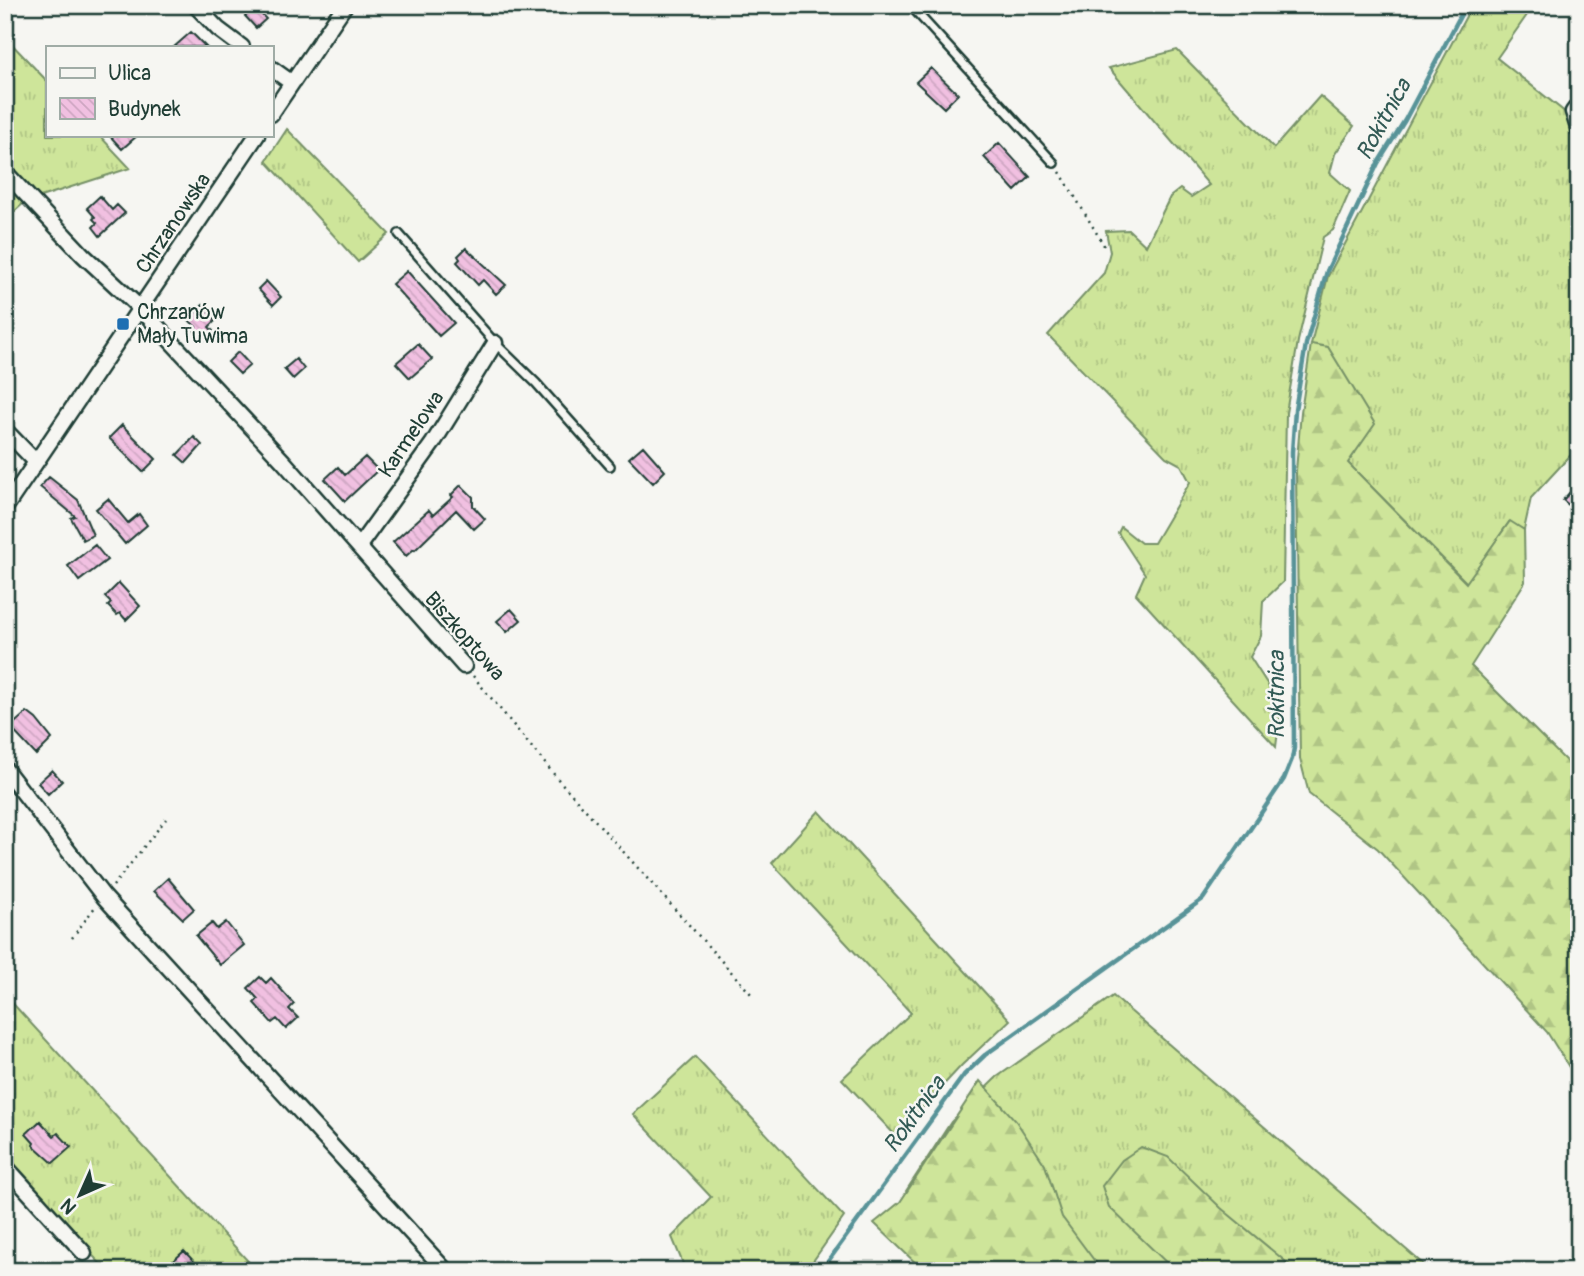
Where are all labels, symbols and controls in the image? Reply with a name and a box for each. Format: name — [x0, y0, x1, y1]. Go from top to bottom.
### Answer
legend — [46, 46, 273, 136]
text: Ulica — [108, 60, 151, 87]
water label: Rokitnica — [1349, 73, 1418, 165]
text: Budynek — [108, 96, 181, 123]
street label: Chrzanowska — [130, 168, 217, 279]
place label: Chrzanów Mały Tuwima — [137, 299, 248, 350]
marker: Chrzanów Mały Tuwima — [115, 316, 131, 332]
street label: Karmelowa — [373, 386, 450, 483]
street label: Biszkoptowa — [418, 586, 511, 687]
water label: Rokitnica — [1262, 650, 1291, 739]
water label: Rokitnica — [877, 1069, 953, 1158]
north arrow — [46, 1160, 116, 1230]
text: N — [56, 1193, 82, 1219]

